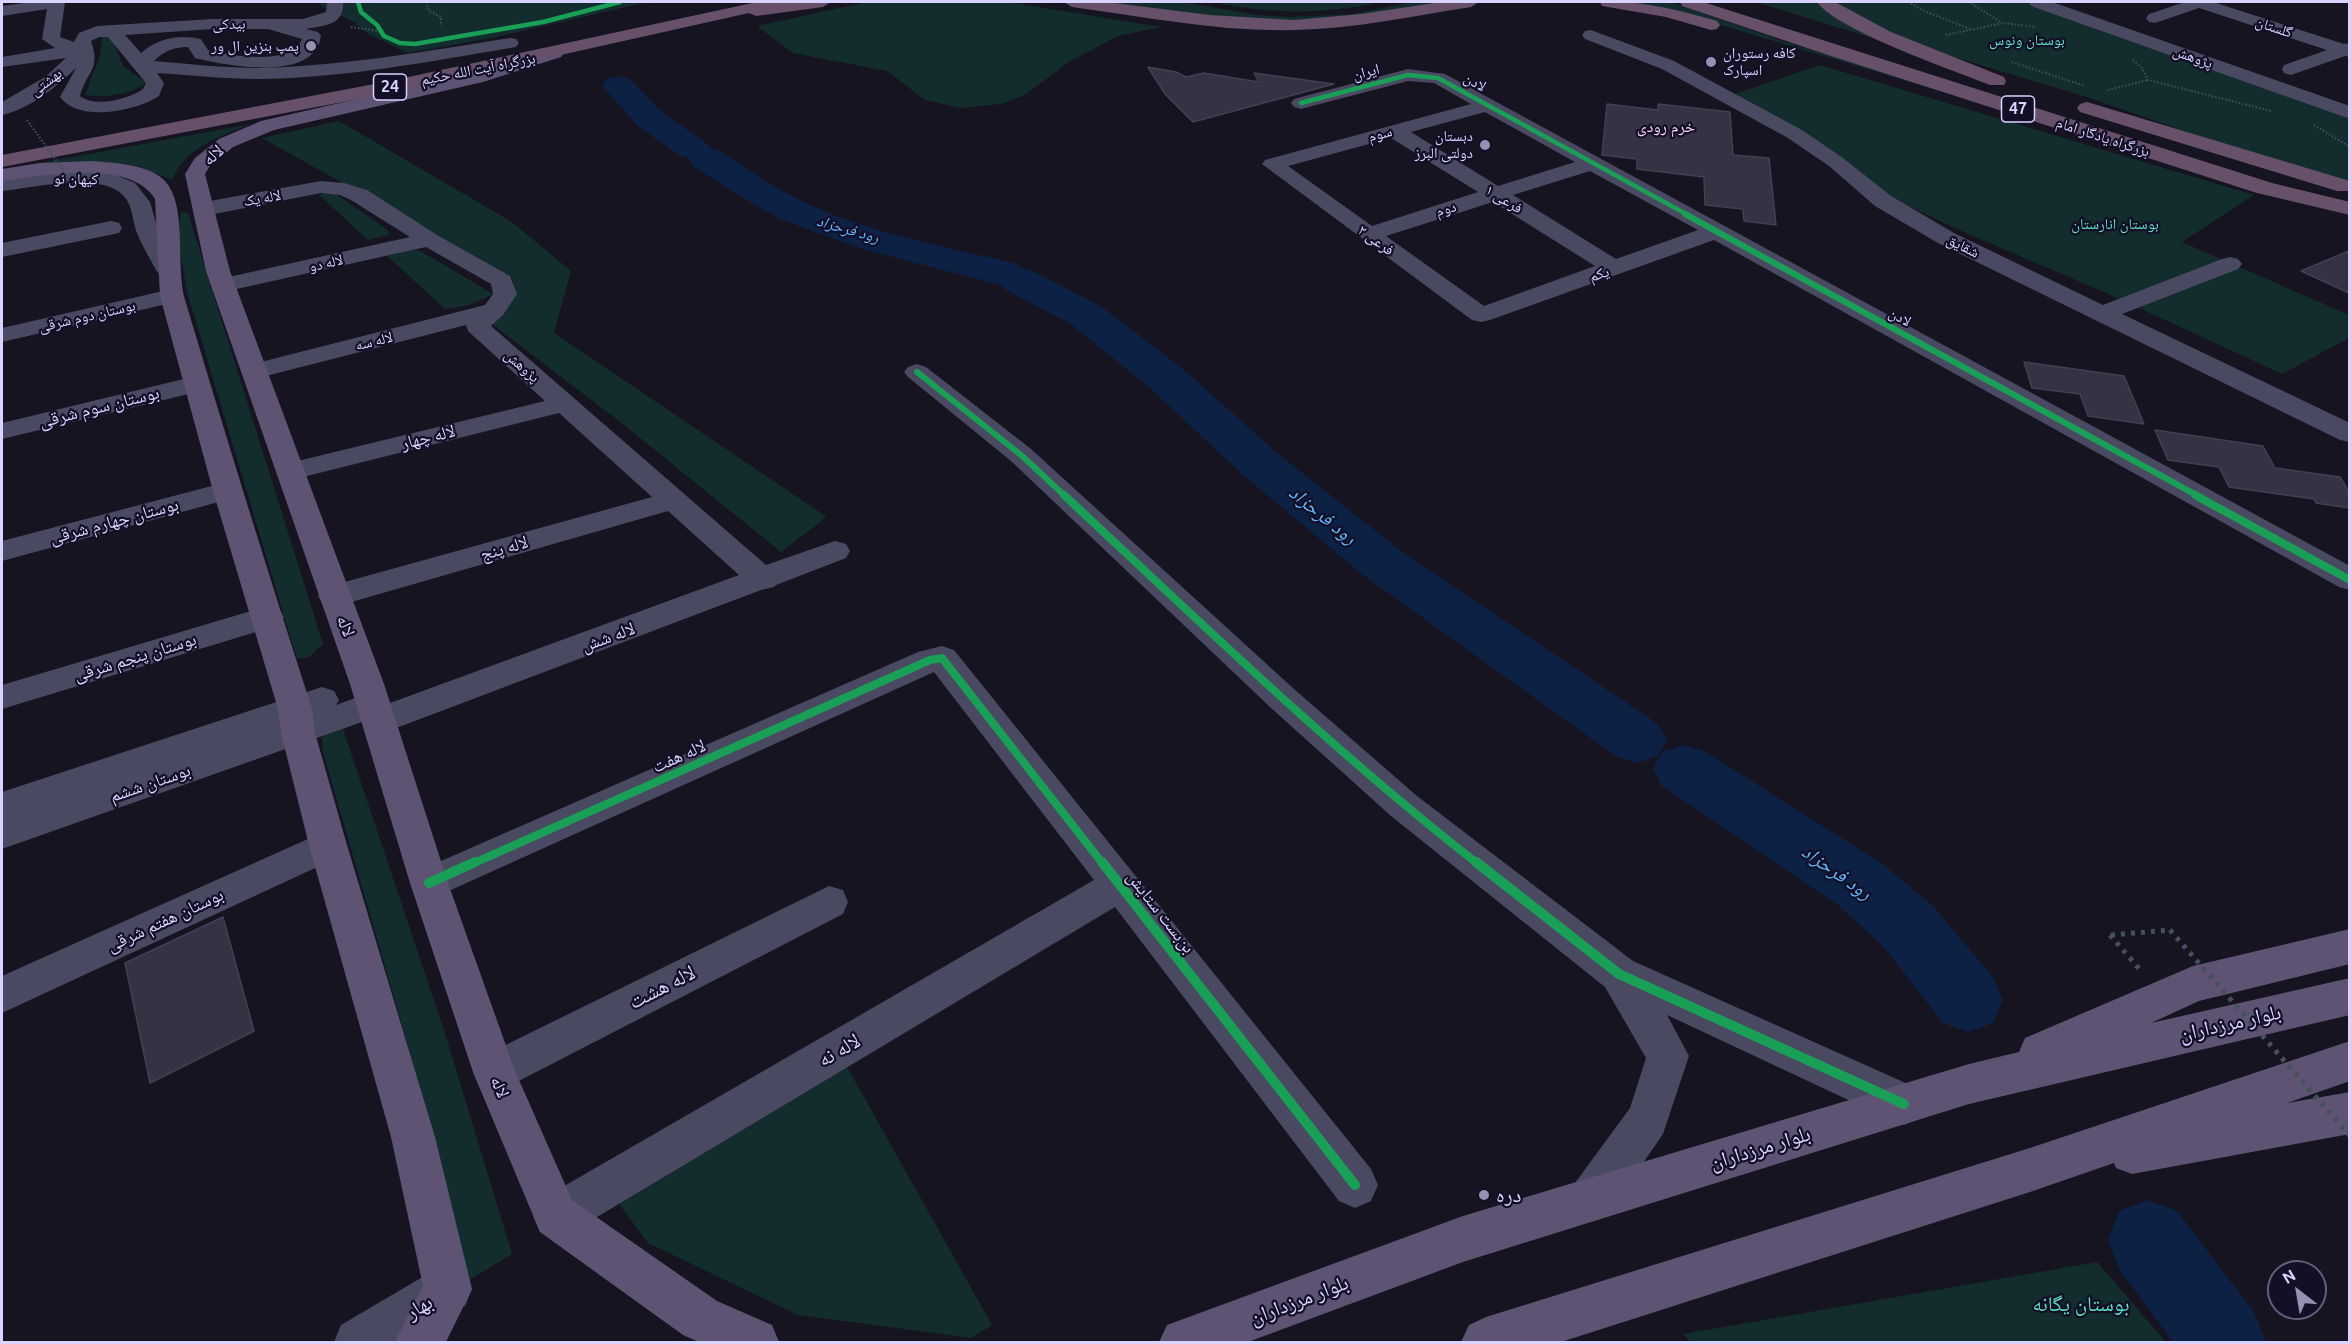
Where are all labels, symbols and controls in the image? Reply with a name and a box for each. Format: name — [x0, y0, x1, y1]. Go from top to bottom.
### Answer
street label: گلستان — [2253, 12, 2295, 42]
street label: بیدکی — [212, 15, 246, 33]
park label: بوستان ونوس — [1989, 31, 2065, 49]
place label: پمپ بنزین ال ور — [211, 37, 299, 55]
marker: پمپ بنزین ال ور — [304, 39, 318, 53]
street label: پژوهش — [2171, 42, 2215, 72]
place label: کافه رستوران اسپارک — [1723, 44, 1796, 79]
street label: بزرگراه آیت الله حکیم — [419, 49, 537, 89]
marker: کافه رستوران اسپارک — [1704, 55, 1718, 69]
street label: ایران — [1351, 60, 1381, 84]
street label: بهشتی — [26, 64, 66, 100]
street label: لادن — [1461, 69, 1489, 95]
road number: 24 — [374, 74, 406, 100]
road number: 47 — [2002, 96, 2034, 122]
street label: بزرگراه یادگار امام — [2054, 113, 2152, 161]
district label: خرم رودی — [1637, 117, 1695, 137]
street label: سوم — [1366, 122, 1394, 146]
place label: دبستان دولتی البرز — [1414, 127, 1473, 162]
marker: دبستان دولتی البرز — [1478, 138, 1492, 152]
street label: لاله — [198, 140, 228, 170]
street label: کیهان نو — [54, 170, 98, 188]
street label: فرعی ۱ — [1482, 181, 1526, 217]
street label: لاله یک — [242, 186, 282, 210]
street label: دوم — [1434, 197, 1458, 221]
water label: رود فرحزاد — [814, 211, 882, 247]
park label: بوستان انارستان — [2071, 215, 2159, 233]
street label: فرعی ۲ — [1354, 221, 1398, 259]
street label: شقایق — [1944, 230, 1982, 262]
street label: لاله دو — [307, 250, 345, 276]
street label: یکم — [1587, 262, 1611, 286]
street label: بوستان دوم شرقی — [37, 296, 137, 336]
street label: لادن — [1886, 304, 1914, 330]
street label: لاله سه — [353, 328, 395, 354]
street label: پژوهش — [501, 346, 543, 386]
street label: بوستان سوم شرقی — [37, 382, 161, 432]
street label: لاله چهار — [399, 420, 457, 454]
water label: رود فرحزاد — [1284, 480, 1362, 550]
street label: بوستان چهارم شرقی — [47, 493, 181, 549]
street label: لاله پنج — [478, 531, 530, 565]
street label: لاله — [332, 612, 360, 640]
street label: لاله شش — [578, 617, 638, 657]
street label: بوستان پنجم شرقی — [71, 628, 199, 686]
street label: لاله هفت — [649, 735, 709, 777]
street label: بوستان ششم — [107, 759, 193, 807]
water label: رود فرحزاد — [1797, 839, 1877, 905]
street label: بن‌بست ستایش — [1122, 867, 1200, 957]
street label: بوستان هفتم شرقی — [103, 884, 227, 956]
street label: لاله هشت — [624, 960, 700, 1014]
street label: بلوار مرزداران — [2177, 999, 2283, 1047]
street label: لاله نه — [813, 1028, 865, 1072]
street label: لاله — [486, 1073, 514, 1101]
street label: بلوار مرزداران — [1707, 1121, 1813, 1175]
place label: دره — [1496, 1182, 1521, 1208]
marker: دره — [1477, 1188, 1491, 1202]
north arrow — [2267, 1260, 2327, 1320]
text: N — [2279, 1265, 2299, 1287]
street label: بلوار مرزداران — [1246, 1270, 1352, 1330]
street label: بهار — [401, 1289, 437, 1325]
park label: بوستان یگانه — [2033, 1291, 2129, 1317]

